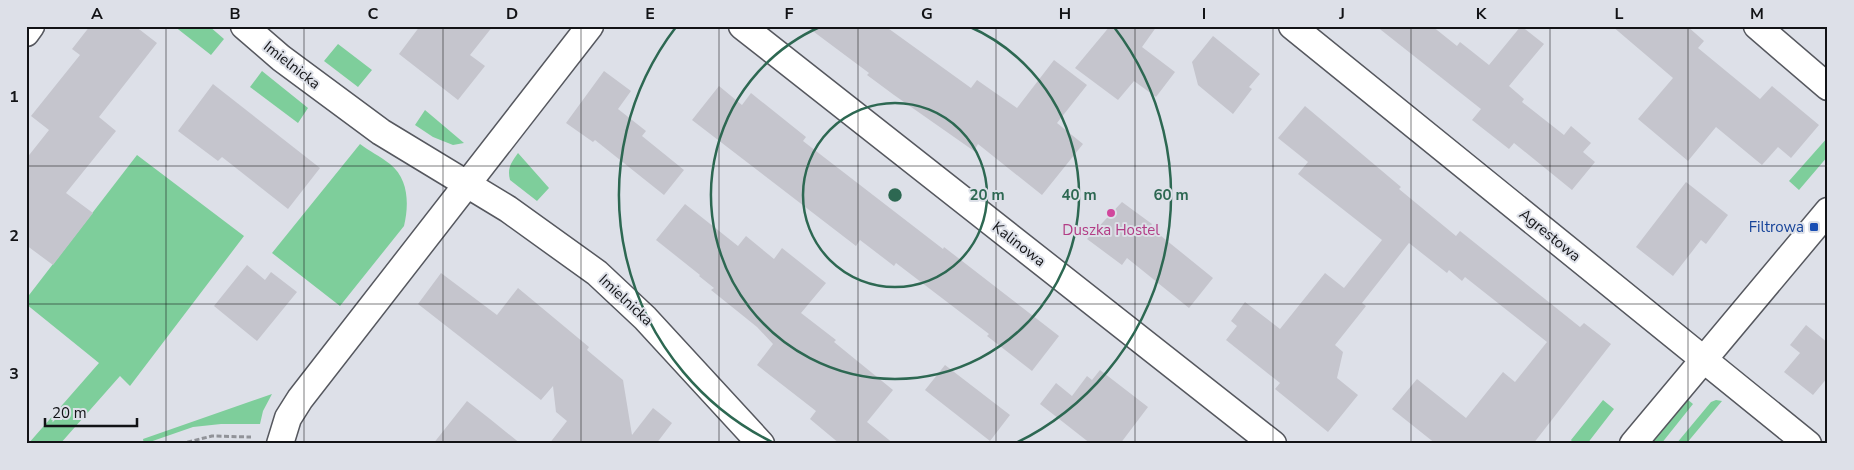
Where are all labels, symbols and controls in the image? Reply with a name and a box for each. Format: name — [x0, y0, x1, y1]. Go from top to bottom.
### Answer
text: A — [91, 3, 103, 25]
text: B — [229, 3, 241, 25]
text: C — [368, 3, 379, 25]
text: D — [506, 3, 518, 25]
text: E — [645, 3, 655, 25]
text: F — [785, 3, 794, 25]
text: G — [921, 3, 933, 25]
text: H — [1059, 3, 1071, 25]
text: I — [1202, 3, 1206, 25]
text: J — [1338, 3, 1345, 25]
text: K — [1476, 3, 1488, 25]
text: L — [1615, 3, 1624, 25]
text: M — [1750, 3, 1764, 25]
street label: Imielnicka — [259, 37, 325, 93]
text: 1 — [9, 86, 19, 108]
text: 20 m — [969, 185, 1005, 205]
text: 40 m — [1061, 185, 1097, 205]
text: 60 m — [1153, 185, 1189, 205]
centre of rings — [886, 186, 904, 204]
street label: Agrestowa — [1515, 204, 1585, 266]
marker: Duszka Hostel — [1105, 207, 1117, 219]
street label: Kalinowa — [988, 217, 1050, 271]
place label: Filtrowa — [1749, 217, 1804, 237]
place label: Duszka Hostel — [1062, 220, 1160, 240]
marker: Filtrowa — [1808, 221, 1820, 233]
text: 2 — [9, 225, 19, 247]
street label: Imielnicka — [595, 270, 657, 330]
text: 3 — [9, 363, 19, 385]
scale bar — [45, 395, 138, 427]
text: 20 m — [52, 403, 87, 423]

